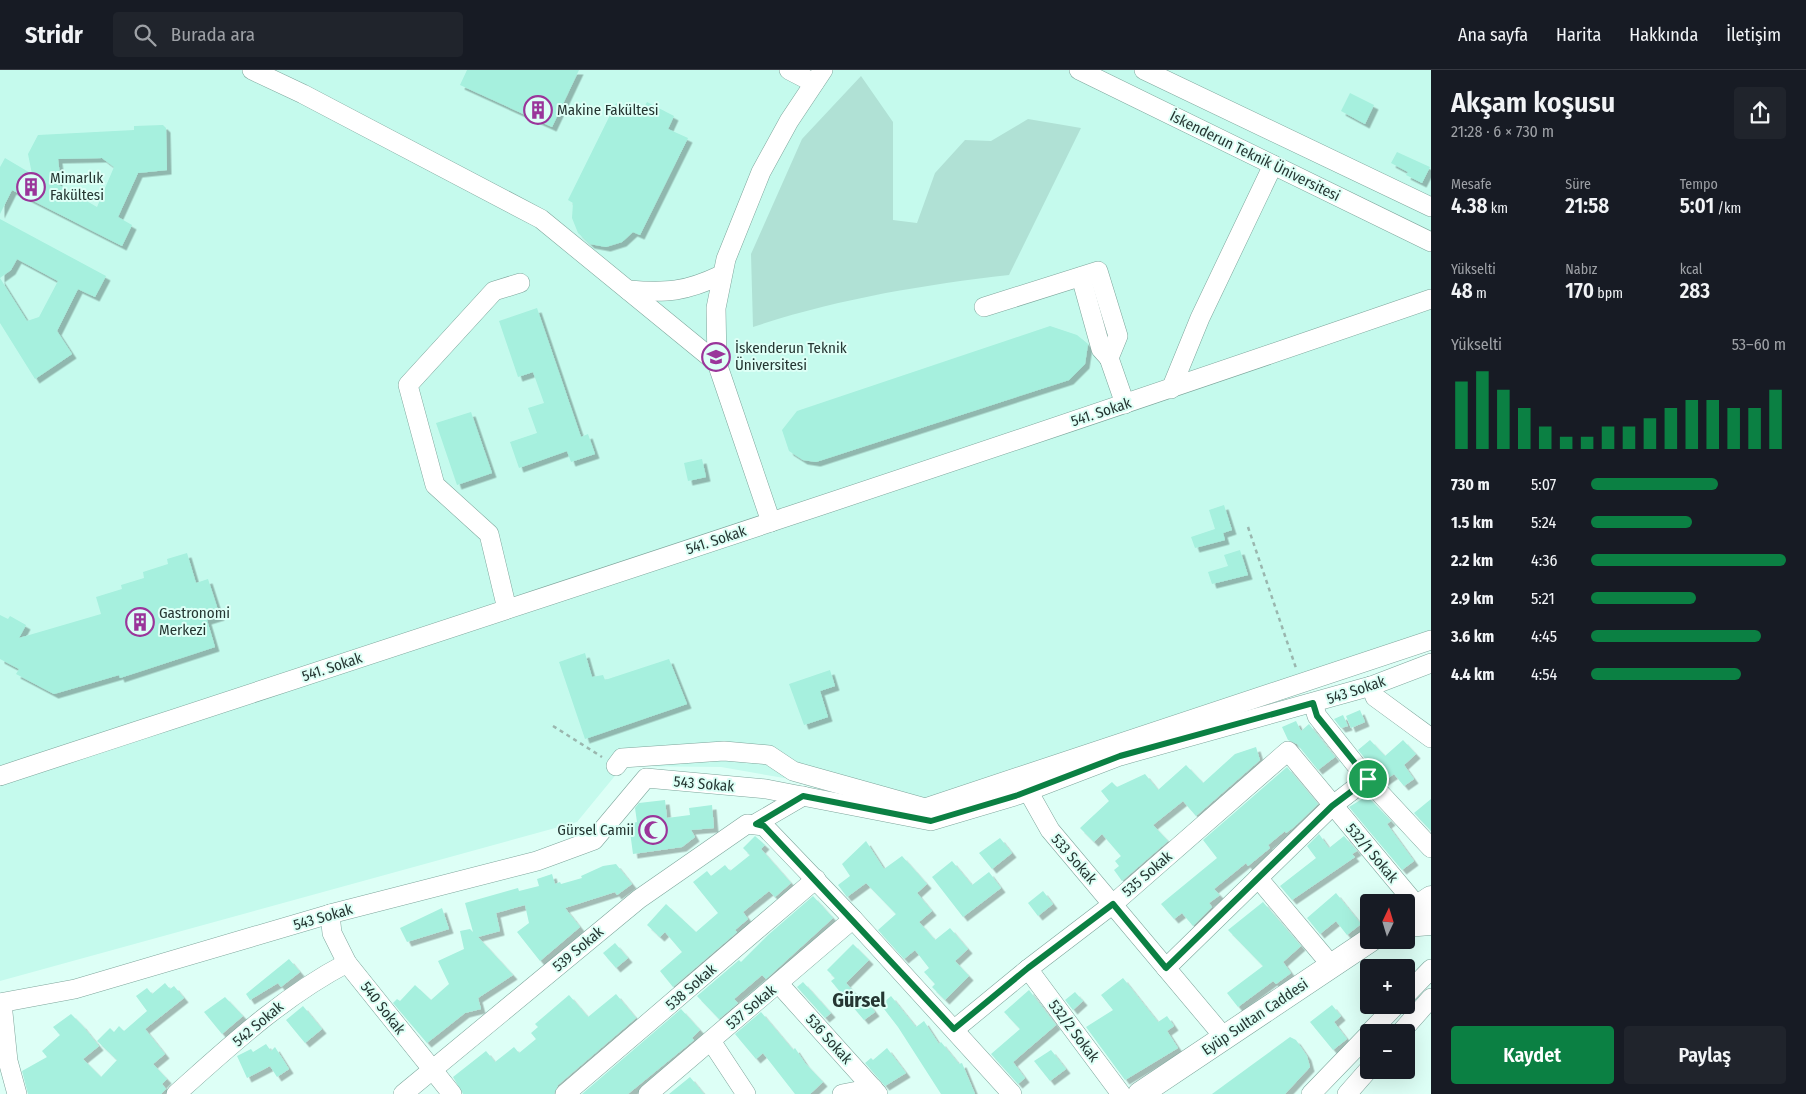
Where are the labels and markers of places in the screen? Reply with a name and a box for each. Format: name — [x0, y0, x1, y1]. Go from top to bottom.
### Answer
building icon: Makine Fakültesi — [523, 95, 553, 125]
place label: Makine Fakültesi — [557, 101, 659, 119]
place label: Mimarlık Fakültesi — [50, 169, 104, 204]
building icon: Mimarlık Fakültesi — [16, 172, 46, 202]
place label: İskenderun Teknik Üniversitesi — [735, 339, 847, 374]
school or university icon: İskenderun Teknik Üniversitesi — [701, 342, 731, 372]
place label: Gastronomi Merkezi — [159, 604, 230, 639]
building icon: Gastronomi Merkezi — [125, 607, 155, 637]
pin — [1347, 758, 1389, 800]
mosque icon: Gürsel Camii — [638, 815, 668, 845]
place label: Gürsel Camii — [557, 821, 634, 839]

